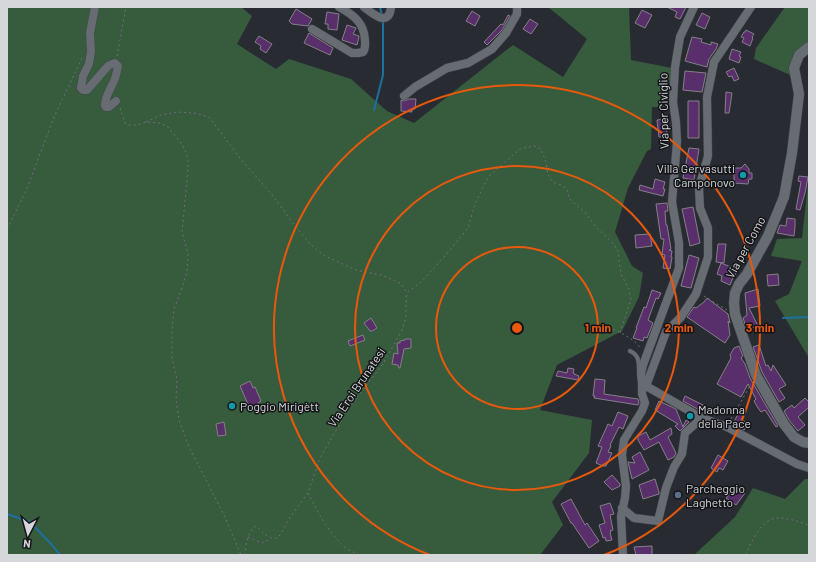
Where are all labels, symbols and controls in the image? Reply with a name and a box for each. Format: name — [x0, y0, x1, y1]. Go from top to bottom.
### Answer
street label: Via per Civiglio — [655, 73, 671, 149]
place label: Villa Gervasutti Camponovo — [657, 161, 735, 189]
marker: Villa Gervasutti Camponovo — [738, 170, 748, 180]
street label: Via per Como — [722, 214, 768, 280]
text: 1 min — [585, 320, 611, 334]
text: 2 min — [665, 320, 693, 334]
text: 3 min — [746, 320, 774, 334]
centre of rings — [510, 321, 524, 335]
street label: Via Eroi Brunatesi — [324, 345, 388, 429]
place label: Poggio Mirigètt — [240, 399, 319, 413]
marker: Poggio Mirigètt — [227, 401, 237, 411]
place label: Madonna della Pace — [698, 402, 751, 430]
marker: Madonna della Pace — [685, 411, 695, 421]
place label: Parcheggio Laghetto — [686, 481, 745, 509]
marker: Parcheggio Laghetto — [673, 490, 683, 500]
north arrow — [8, 514, 48, 554]
text: N — [23, 538, 31, 551]

